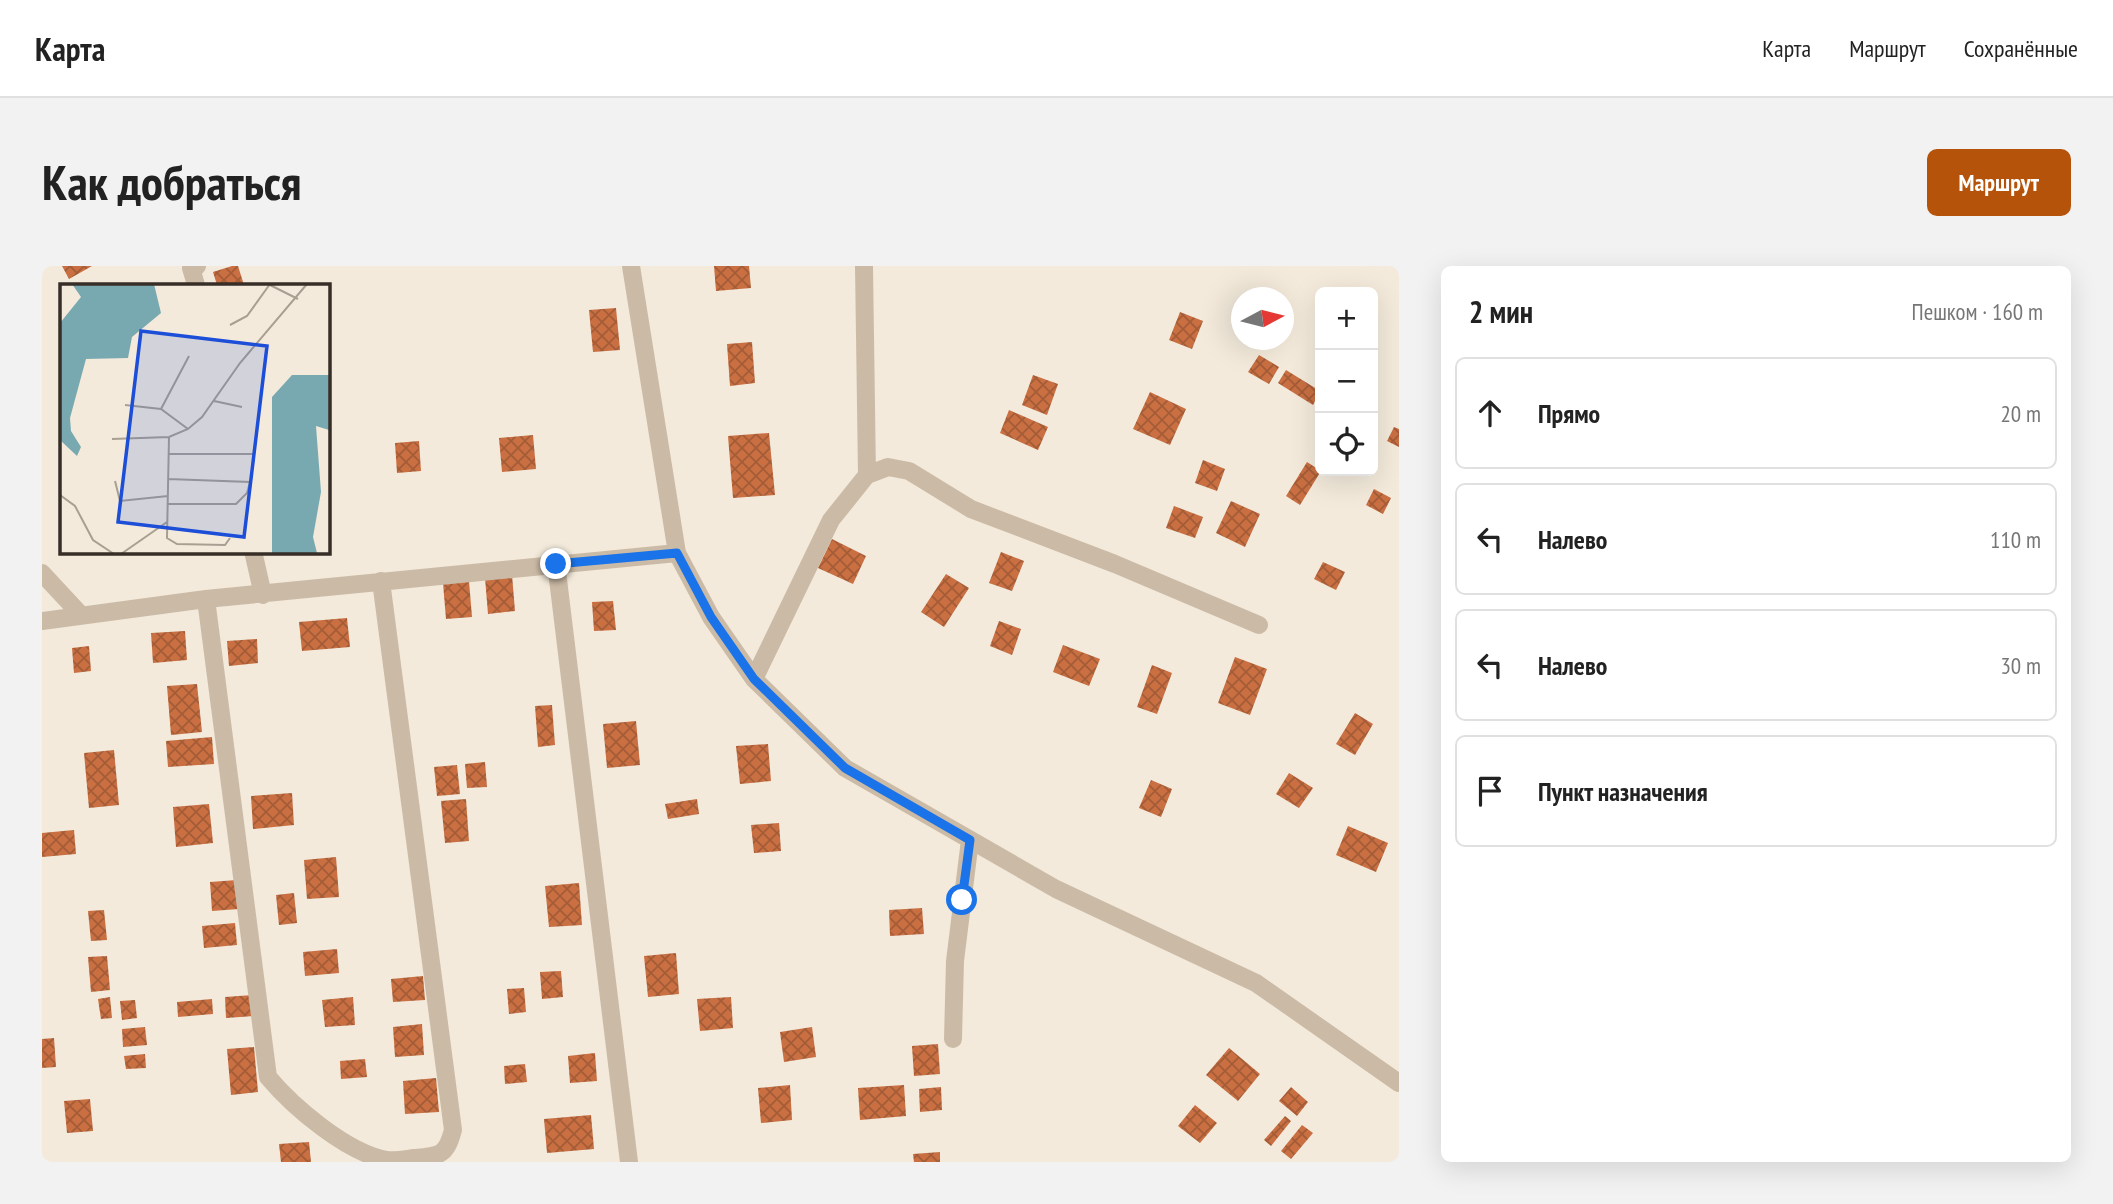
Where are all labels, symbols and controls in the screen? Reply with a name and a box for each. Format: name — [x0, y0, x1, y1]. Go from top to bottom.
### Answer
text: Карта — [35, 27, 105, 70]
text: Карта — [1762, 33, 1811, 64]
text: Маршрут — [1849, 33, 1926, 64]
text: Сохранённые — [1964, 33, 2078, 64]
button: Маршрут — [1927, 149, 2071, 216]
text: Как добраться — [42, 150, 301, 214]
inset map — [60, 284, 329, 553]
north arrow — [1231, 287, 1294, 350]
map controls — [1315, 287, 1378, 476]
button: + — [1315, 287, 1378, 350]
text: 2 мин — [1469, 292, 1533, 331]
text: Пешком · 160 m — [1912, 297, 2043, 326]
button: − — [1315, 350, 1378, 413]
icon: ahead — [1471, 394, 1509, 432]
text: Прямо — [1538, 397, 1600, 430]
text: 20 m — [2000, 399, 2041, 428]
button: locate — [1315, 413, 1378, 476]
icon: left — [1471, 520, 1509, 558]
text: Налево — [1538, 523, 1607, 556]
text: 110 m — [1990, 525, 2041, 554]
route end — [540, 548, 571, 579]
icon: left — [1471, 646, 1509, 684]
text: Налево — [1538, 649, 1607, 682]
text: 30 m — [2000, 651, 2041, 680]
icon: arrive — [1471, 772, 1509, 810]
text: Пункт назначения — [1538, 775, 1708, 808]
route start — [946, 884, 977, 915]

